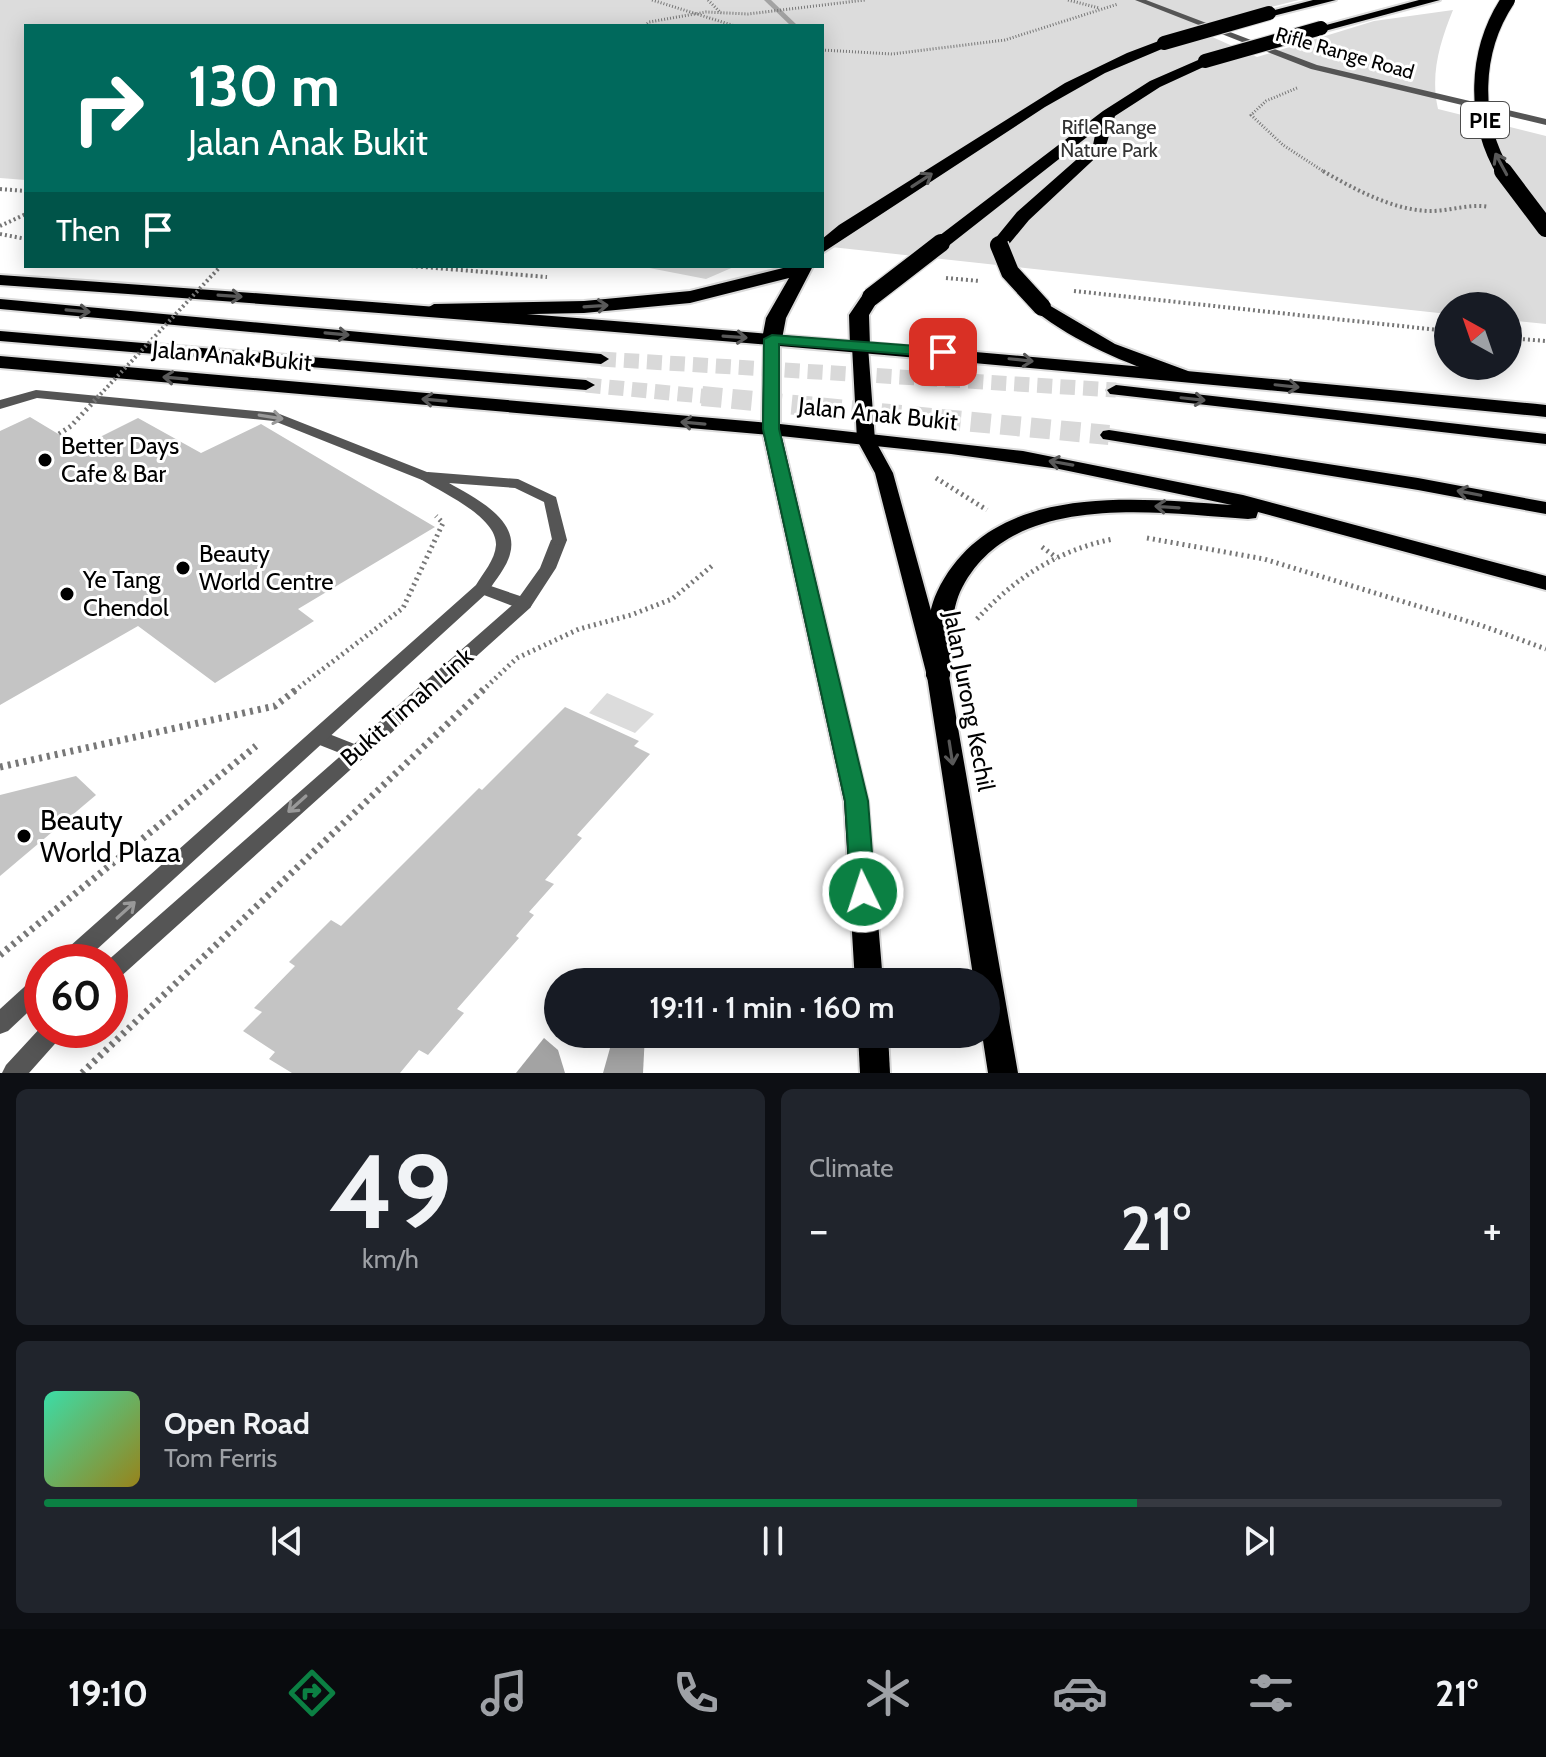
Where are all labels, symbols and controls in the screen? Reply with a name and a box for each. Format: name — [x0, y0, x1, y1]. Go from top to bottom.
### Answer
street label: Rifle Range Road — [1273, 22, 1417, 84]
text: 130 m — [188, 52, 340, 120]
icon: right — [56, 56, 160, 160]
road number: PIE — [1461, 102, 1509, 138]
park label: Rifle Range Nature Park — [1060, 115, 1158, 162]
text: Jalan Anak Bukit — [188, 120, 428, 164]
one-way arrow — [1492, 153, 1508, 177]
one-way arrow — [911, 172, 933, 189]
icon: arrive — [136, 208, 180, 252]
text: Then — [56, 212, 120, 249]
one-way arrow — [216, 289, 243, 304]
north arrow — [1434, 292, 1522, 380]
map controls — [1434, 292, 1522, 380]
one-way arrow — [582, 298, 609, 313]
one-way arrow — [64, 304, 91, 319]
pin — [909, 318, 977, 386]
one-way arrow — [323, 327, 350, 342]
one-way arrow — [721, 330, 748, 345]
icon: arrive — [921, 330, 965, 374]
street label: Jalan Anak Bukit — [150, 334, 313, 377]
one-way arrow — [1007, 352, 1034, 367]
one-way arrow — [162, 370, 189, 385]
one-way arrow — [1273, 378, 1300, 393]
street label: Jalan Anak Bukit — [796, 391, 959, 436]
one-way arrow — [1179, 391, 1206, 406]
one-way arrow — [421, 392, 448, 407]
one-way arrow — [258, 410, 283, 425]
one-way arrow — [680, 415, 707, 430]
place label: Better Days Cafe & Bar — [61, 431, 179, 488]
marker: Better Days Cafe & Bar — [36, 451, 54, 469]
one-way arrow — [1048, 455, 1074, 470]
one-way arrow — [1457, 485, 1483, 500]
one-way arrow — [1154, 499, 1181, 514]
place label: Beauty World Centre — [199, 539, 333, 596]
marker: Beauty World Centre — [174, 559, 192, 577]
place label: Ye Tang Chendol — [82, 565, 169, 622]
marker: Ye Tang Chendol — [58, 585, 76, 603]
street label: Jalan Jurong Kechil — [938, 607, 1001, 794]
street label: Bukit Timah Link — [335, 641, 479, 772]
one-way arrow — [944, 740, 959, 765]
one-way arrow — [288, 794, 308, 812]
place label: Beauty World Plaza — [40, 803, 181, 869]
marker: Beauty World Plaza — [15, 827, 33, 845]
position arrow — [821, 850, 905, 934]
one-way arrow — [115, 901, 136, 920]
speed limit sign: 60 — [24, 944, 128, 1048]
text: 19:11 · 1 min · 160 m — [650, 989, 894, 1026]
text: 49 — [329, 1128, 452, 1254]
text: Climate — [809, 1152, 894, 1184]
text: 21° — [1120, 1192, 1191, 1265]
text: − — [809, 1203, 828, 1256]
text: + — [1483, 1203, 1502, 1256]
text: km/h — [362, 1243, 419, 1275]
text: Open Road — [164, 1405, 310, 1442]
text: Tom Ferris — [164, 1442, 277, 1474]
icon: previous — [265, 1519, 309, 1563]
icon: pause — [751, 1519, 795, 1563]
icon: next — [1237, 1519, 1281, 1563]
icon: directions — [284, 1665, 340, 1721]
icon: music — [476, 1665, 532, 1721]
icon: phone — [668, 1665, 724, 1721]
icon: climate — [860, 1665, 916, 1721]
icon: car — [1052, 1665, 1108, 1721]
icon: filters — [1243, 1665, 1299, 1721]
text: 19:10 — [68, 1671, 148, 1715]
text: 21° — [1435, 1671, 1478, 1715]

